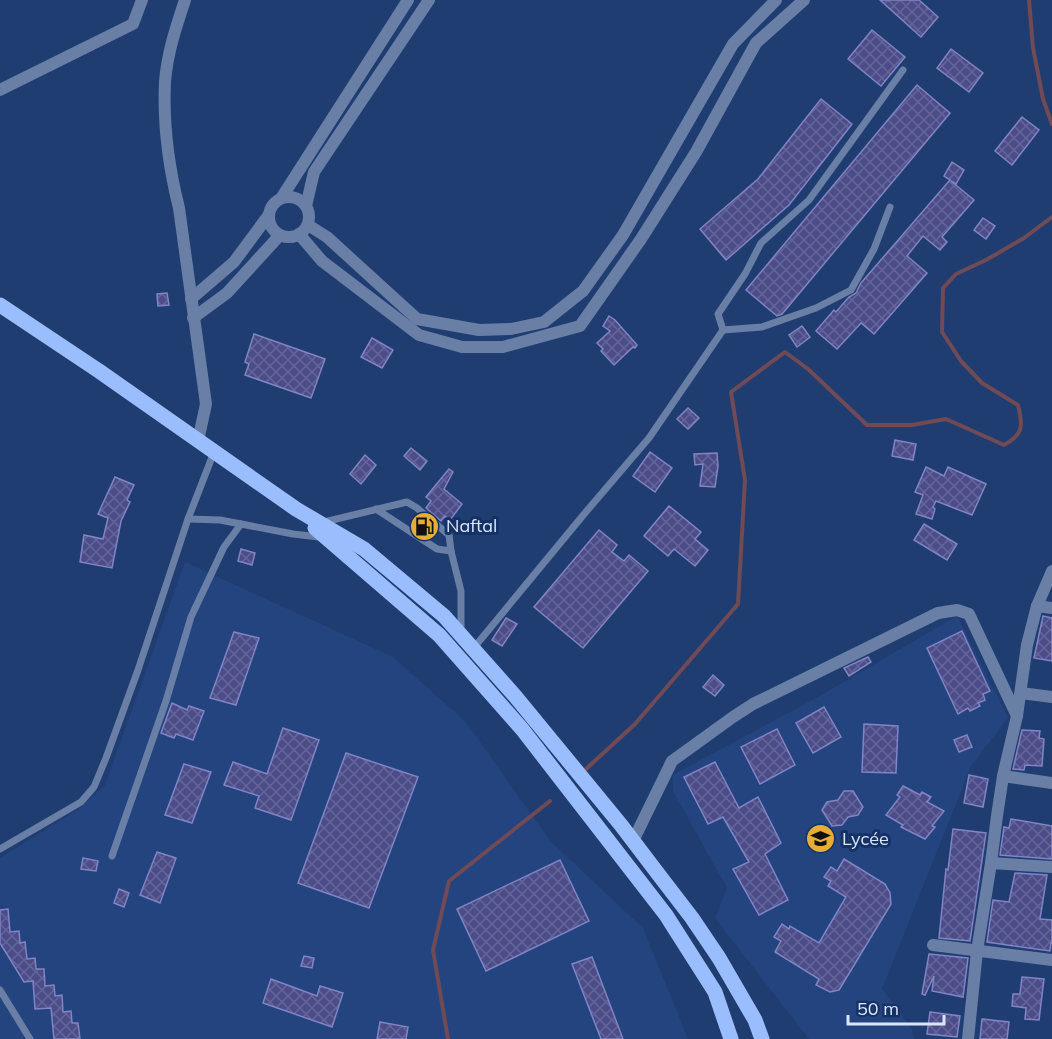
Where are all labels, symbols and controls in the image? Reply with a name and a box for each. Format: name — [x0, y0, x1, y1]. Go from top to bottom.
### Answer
fuel station icon: Naftal — [409, 510, 441, 542]
place label: Naftal — [446, 514, 497, 537]
school or university icon: Lycée — [805, 823, 837, 855]
place label: Lycée — [842, 827, 889, 850]
scale bar — [848, 988, 944, 1026]
text: 50 m — [857, 997, 899, 1020]

